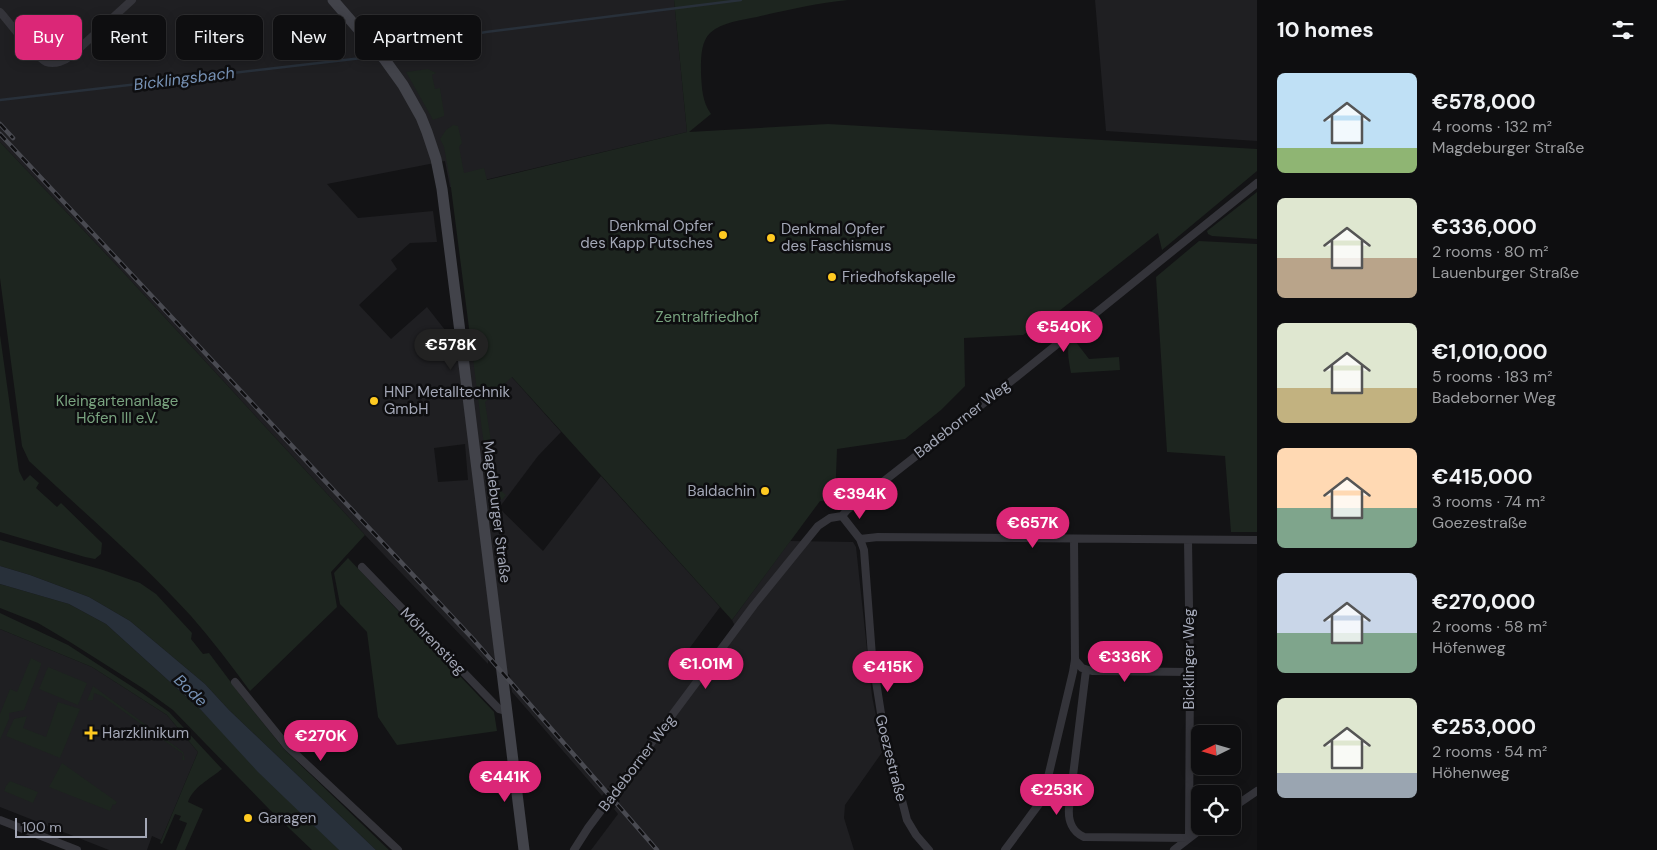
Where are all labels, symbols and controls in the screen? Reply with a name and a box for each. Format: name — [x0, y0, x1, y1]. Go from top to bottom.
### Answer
chip: Buy — [15, 15, 82, 60]
chip: Rent — [92, 15, 166, 60]
chip: Filters — [176, 15, 263, 60]
chip: New — [273, 15, 345, 60]
chip: Apartment — [355, 15, 481, 60]
text: 10 homes — [1277, 16, 1374, 44]
icon: filters — [1609, 16, 1637, 44]
water label: Bicklingsbach — [132, 62, 236, 95]
text: €578,000 — [1432, 88, 1535, 116]
icon: home — [1317, 93, 1377, 153]
text: 4 rooms · 132 m² — [1432, 116, 1552, 137]
text: Magdeburger Straße — [1432, 137, 1584, 158]
text: €336,000 — [1432, 213, 1537, 241]
place label: Denkmal Opfer des Kapp Putsches — [580, 216, 713, 253]
icon: home — [1317, 218, 1377, 278]
place label: Denkmal Opfer des Faschismus — [781, 219, 891, 256]
marker: Denkmal Opfer des Kapp Putsches — [717, 229, 729, 241]
marker: Denkmal Opfer des Faschismus — [765, 232, 777, 244]
text: 2 rooms · 80 m² — [1432, 241, 1549, 262]
text: Lauenburger Straße — [1432, 262, 1579, 283]
place label: Friedhofskapelle — [842, 267, 956, 287]
marker: Friedhofskapelle — [826, 271, 838, 283]
park label: Zentralfriedhof — [656, 307, 758, 327]
pin: €540K — [1029, 310, 1099, 353]
text: €540K — [1037, 316, 1091, 337]
pin: €578K — [416, 328, 486, 371]
text: €578K — [425, 334, 477, 355]
text: €1,010,000 — [1432, 338, 1548, 366]
icon: home — [1317, 343, 1377, 403]
text: 5 rooms · 183 m² — [1432, 366, 1553, 387]
street label: Badeborner Weg — [910, 375, 1014, 463]
place label: HNP Metalltechnik GmbH — [384, 382, 510, 419]
text: Badeborner Weg — [1432, 387, 1556, 408]
park label: Kleingartenanlage Höfen III e.V. — [56, 391, 178, 428]
marker: HNP Metalltechnik GmbH — [368, 395, 380, 407]
street label: Magdeburger Straße — [478, 440, 516, 584]
text: €415,000 — [1432, 463, 1532, 491]
icon: home — [1317, 468, 1377, 528]
pin: €394K — [825, 478, 895, 520]
place label: Baldachin — [687, 481, 755, 501]
text: €394K — [834, 483, 886, 504]
marker: Baldachin — [759, 485, 771, 497]
text: 3 rooms · 74 m² — [1432, 491, 1545, 512]
pin: €657K — [998, 506, 1068, 549]
text: €657K — [1007, 512, 1059, 533]
text: Goezestraße — [1432, 512, 1527, 533]
text: €270,000 — [1432, 588, 1535, 616]
icon: home — [1317, 593, 1377, 653]
street label: Möhrenstieg — [396, 603, 470, 679]
street label: Bicklinger Weg — [1179, 608, 1199, 710]
text: 2 rooms · 58 m² — [1432, 616, 1547, 637]
text: Höfenweg — [1432, 637, 1506, 658]
pin: €336K — [1090, 640, 1160, 683]
text: €336K — [1099, 646, 1151, 667]
pin: €1.01M — [665, 648, 747, 690]
pin: €415K — [853, 650, 923, 693]
text: €1.01M — [679, 653, 733, 674]
text: €415K — [863, 656, 913, 677]
water label: Bode — [169, 670, 212, 711]
street label: Badeborner Weg — [594, 711, 680, 815]
street label: Goezestraße — [871, 712, 911, 804]
text: €253,000 — [1432, 713, 1536, 741]
icon: home — [1317, 718, 1377, 778]
pin: €270K — [286, 720, 356, 762]
place label: Harzklinikum — [102, 723, 189, 743]
text: €270K — [295, 725, 347, 746]
north arrow — [1191, 725, 1241, 775]
map controls — [1191, 725, 1241, 835]
marker: Harzklinikum — [84, 726, 98, 740]
text: 2 rooms · 54 m² — [1432, 741, 1547, 762]
pin: €441K — [470, 760, 540, 803]
text: Höhenweg — [1432, 762, 1510, 783]
text: €441K — [480, 766, 530, 787]
pin: €253K — [1022, 774, 1092, 816]
text: €253K — [1031, 779, 1083, 800]
button: locate — [1191, 785, 1241, 835]
place label: Garagen — [258, 808, 316, 828]
marker: Garagen — [242, 812, 254, 824]
scale bar — [15, 815, 148, 838]
text: 100 m — [22, 818, 62, 836]

